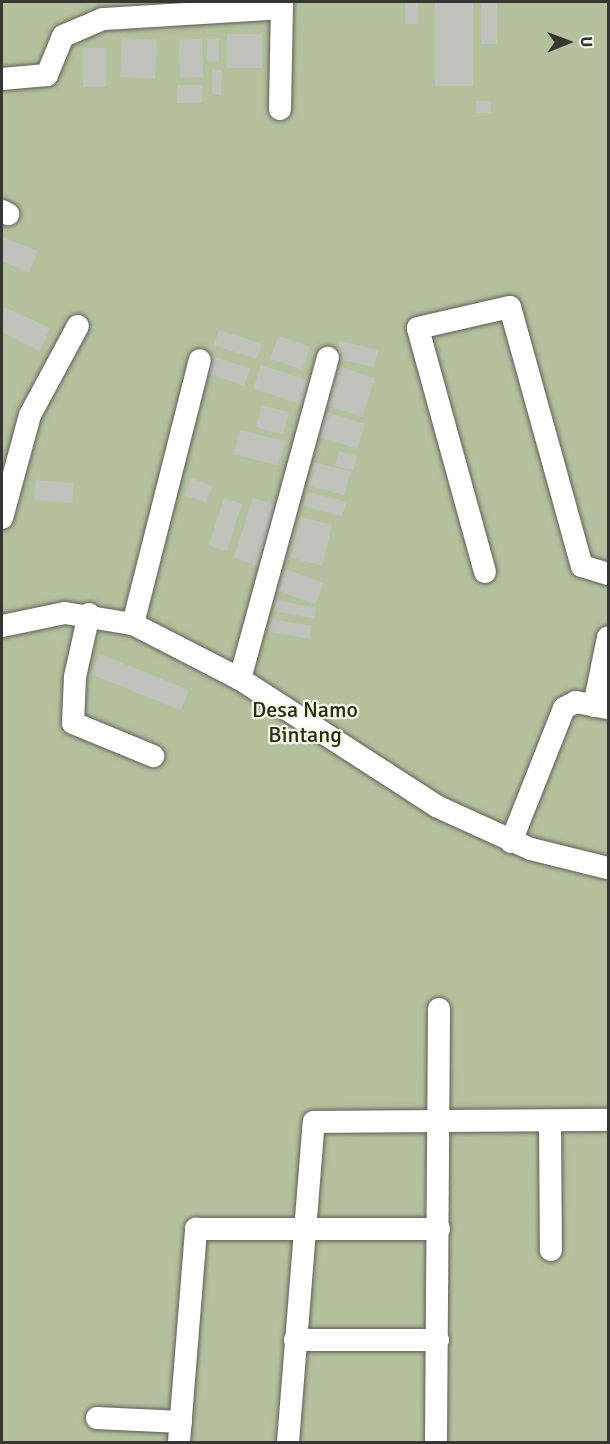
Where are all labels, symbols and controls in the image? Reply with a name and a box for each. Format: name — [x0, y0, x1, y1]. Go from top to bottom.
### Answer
north arrow — [538, 12, 598, 72]
text: U — [576, 36, 596, 47]
park label: Desa Namo Bintang — [252, 696, 358, 748]

